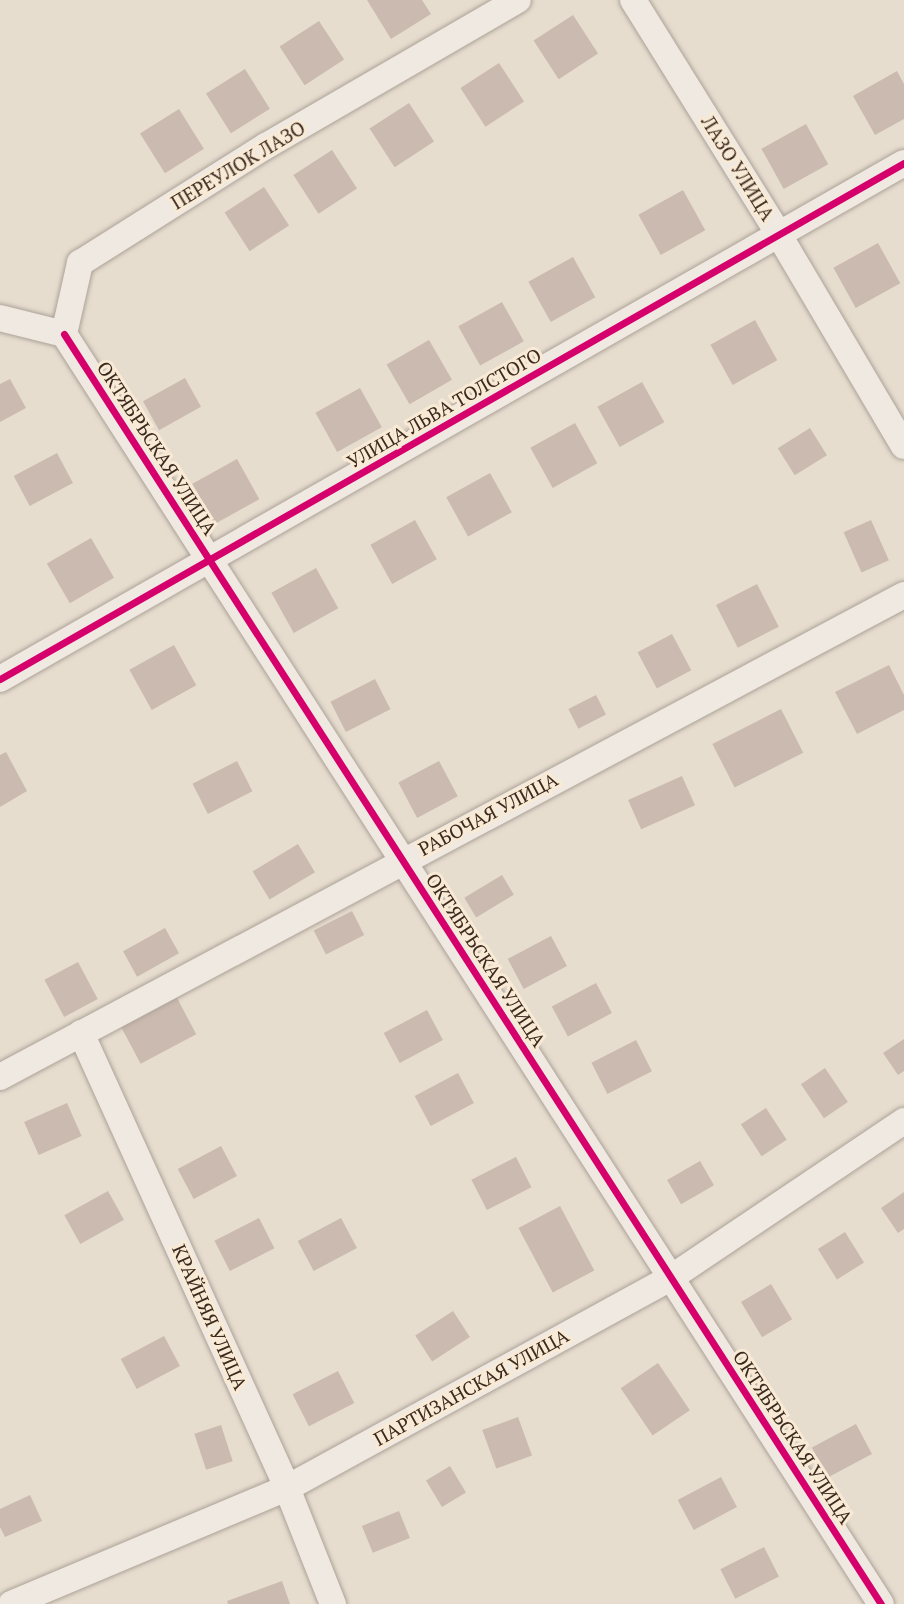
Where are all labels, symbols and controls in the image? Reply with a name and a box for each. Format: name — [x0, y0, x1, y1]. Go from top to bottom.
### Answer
street label: ЛАЗО УЛИЦА — [697, 111, 779, 225]
street label: ПЕРЕУЛОК ЛАЗО — [167, 116, 309, 214]
street label: УЛИЦА ЛЬВА ТОЛСТОГО — [343, 343, 545, 473]
street label: ОКТЯБРЬСКАЯ УЛИЦА — [92, 357, 222, 539]
street label: РАБОЧАЯ УЛИЦА — [414, 768, 562, 860]
street label: ОКТЯБРЬСКАЯ УЛИЦА — [421, 869, 551, 1051]
street label: КРАЙНЯЯ УЛИЦА — [168, 1241, 252, 1393]
street label: ПАРТИЗАНСКАЯ УЛИЦА — [369, 1324, 573, 1450]
street label: ОКТЯБРЬСКАЯ УЛИЦА — [728, 1346, 858, 1528]

